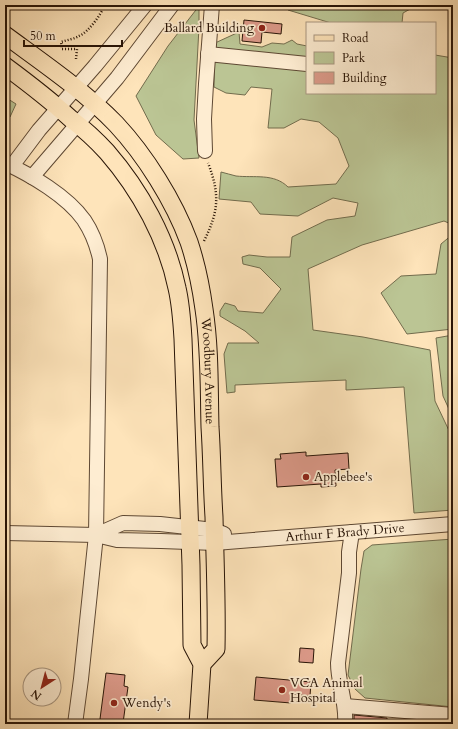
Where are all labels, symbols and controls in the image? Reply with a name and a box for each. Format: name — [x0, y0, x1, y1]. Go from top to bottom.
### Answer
place label: Ballard Building — [164, 19, 255, 37]
scale bar — [24, 22, 122, 48]
legend — [306, 22, 436, 94]
marker: Ballard Building — [257, 23, 267, 33]
text: 50 m — [30, 28, 57, 44]
text: Road — [342, 30, 369, 46]
text: Park — [342, 50, 366, 66]
text: Building — [342, 70, 387, 86]
street label: Woodbury Avenue — [196, 316, 219, 425]
place label: Applebee's — [314, 468, 372, 486]
marker: Applebee's — [301, 472, 311, 482]
street label: Arthur F Brady Drive — [285, 519, 405, 546]
north arrow — [22, 667, 62, 707]
place label: VCA Animal Hospital — [290, 674, 363, 707]
marker: VCA Animal Hospital — [277, 685, 287, 695]
text: N — [28, 686, 45, 704]
place label: Wendy's — [121, 694, 171, 712]
marker: Wendy's — [109, 698, 119, 708]

